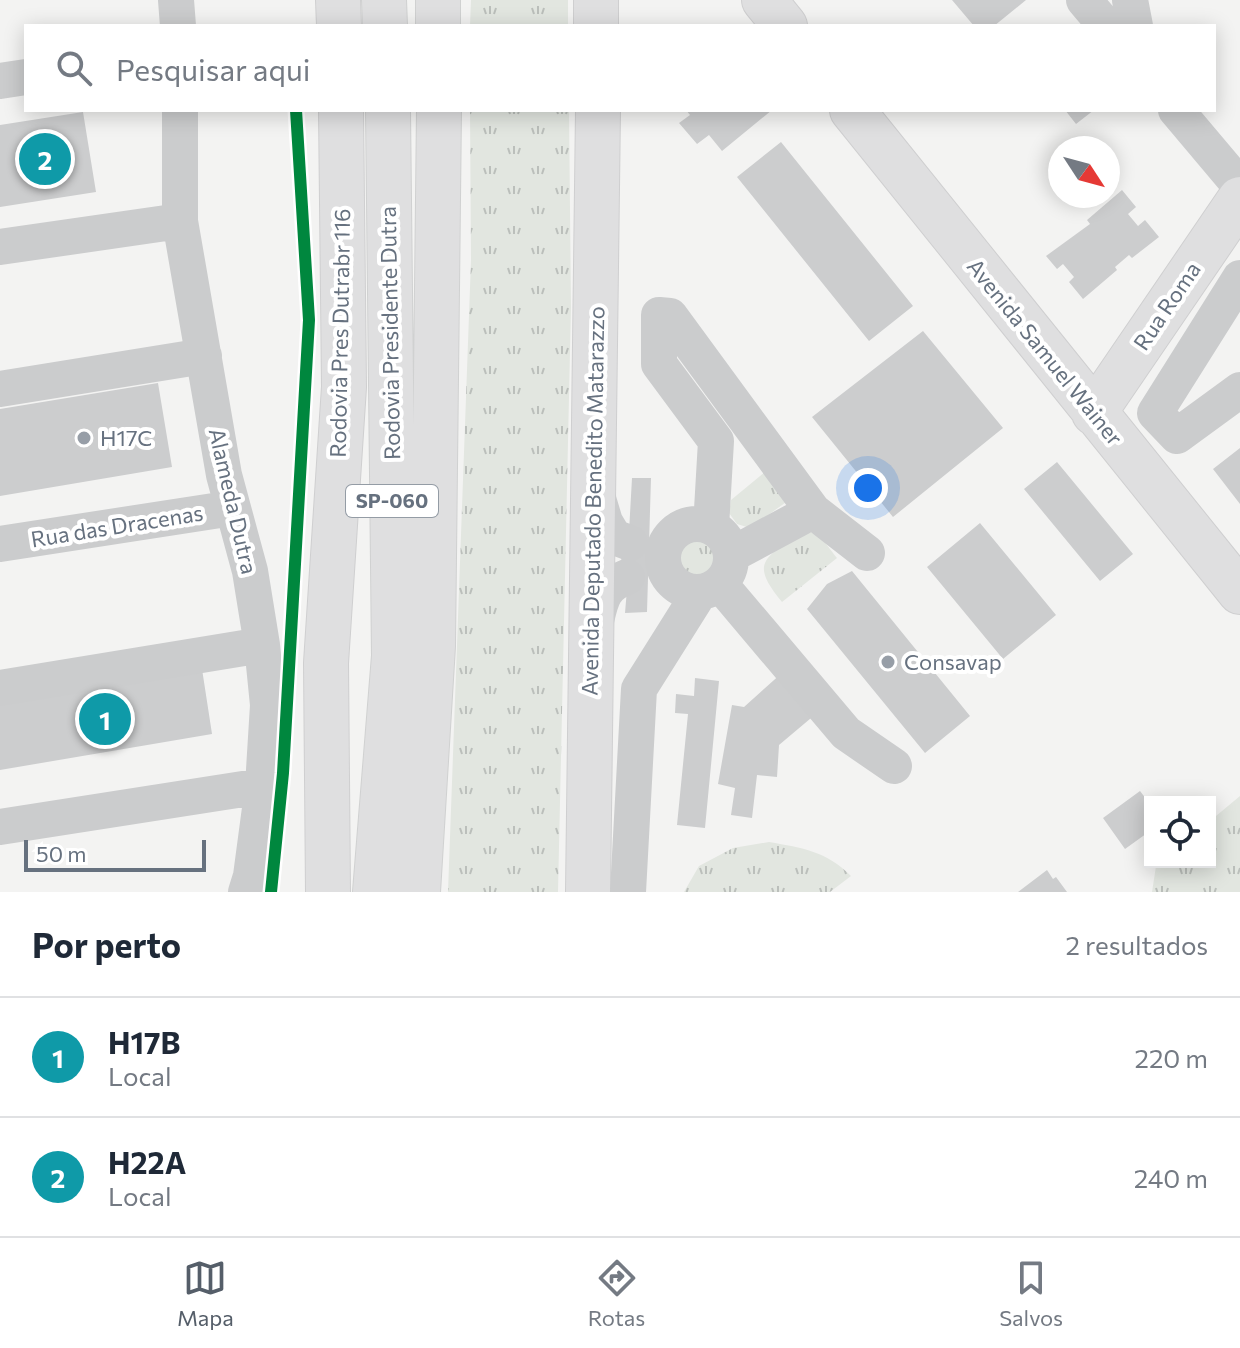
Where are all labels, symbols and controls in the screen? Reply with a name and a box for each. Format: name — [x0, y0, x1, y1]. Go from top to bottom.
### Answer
search box — [24, 24, 1216, 112]
icon: search — [52, 46, 96, 90]
text: Pesquisar aqui — [116, 50, 311, 87]
pin: 2 — [19, 129, 71, 189]
north arrow — [1048, 136, 1120, 208]
street label: Rodovia Presidente Dutra — [374, 206, 405, 460]
street label: Rodovia Pres Dutrabr 116 — [324, 208, 355, 458]
street label: Avenida Samuel Wainer — [962, 253, 1129, 451]
street label: Rua Roma — [1127, 257, 1206, 355]
street label: Avenida Deputado Benedito Matarazzo — [576, 306, 609, 696]
place label: H17C — [100, 424, 152, 451]
street label: Alameda Dutra — [204, 425, 263, 577]
marker: H17C — [75, 429, 93, 447]
your location — [848, 468, 888, 508]
road number: SP-060 — [346, 485, 438, 517]
street label: Rua das Dracenas — [29, 499, 205, 552]
place label: Consavap — [904, 648, 1002, 675]
marker: Consavap — [879, 653, 897, 671]
pin: 1 — [79, 689, 131, 749]
map controls — [1144, 796, 1216, 868]
button: locate — [1144, 796, 1216, 868]
scale bar — [24, 836, 206, 872]
text: 50 m — [36, 840, 86, 867]
text: Por perto — [32, 923, 181, 965]
text: 2 resultados — [1066, 929, 1208, 960]
text: H17B — [108, 1023, 180, 1060]
text: 1 — [52, 1042, 64, 1073]
text: 220 m — [1135, 1042, 1208, 1073]
text: Local — [108, 1060, 171, 1091]
text: H22A — [108, 1143, 186, 1180]
text: 2 — [51, 1162, 65, 1193]
text: 240 m — [1134, 1162, 1208, 1193]
text: Local — [108, 1180, 171, 1211]
tab: Mapa — [177, 1256, 234, 1331]
tab: Rotas — [588, 1256, 645, 1331]
tab: Salvos — [999, 1256, 1063, 1331]

